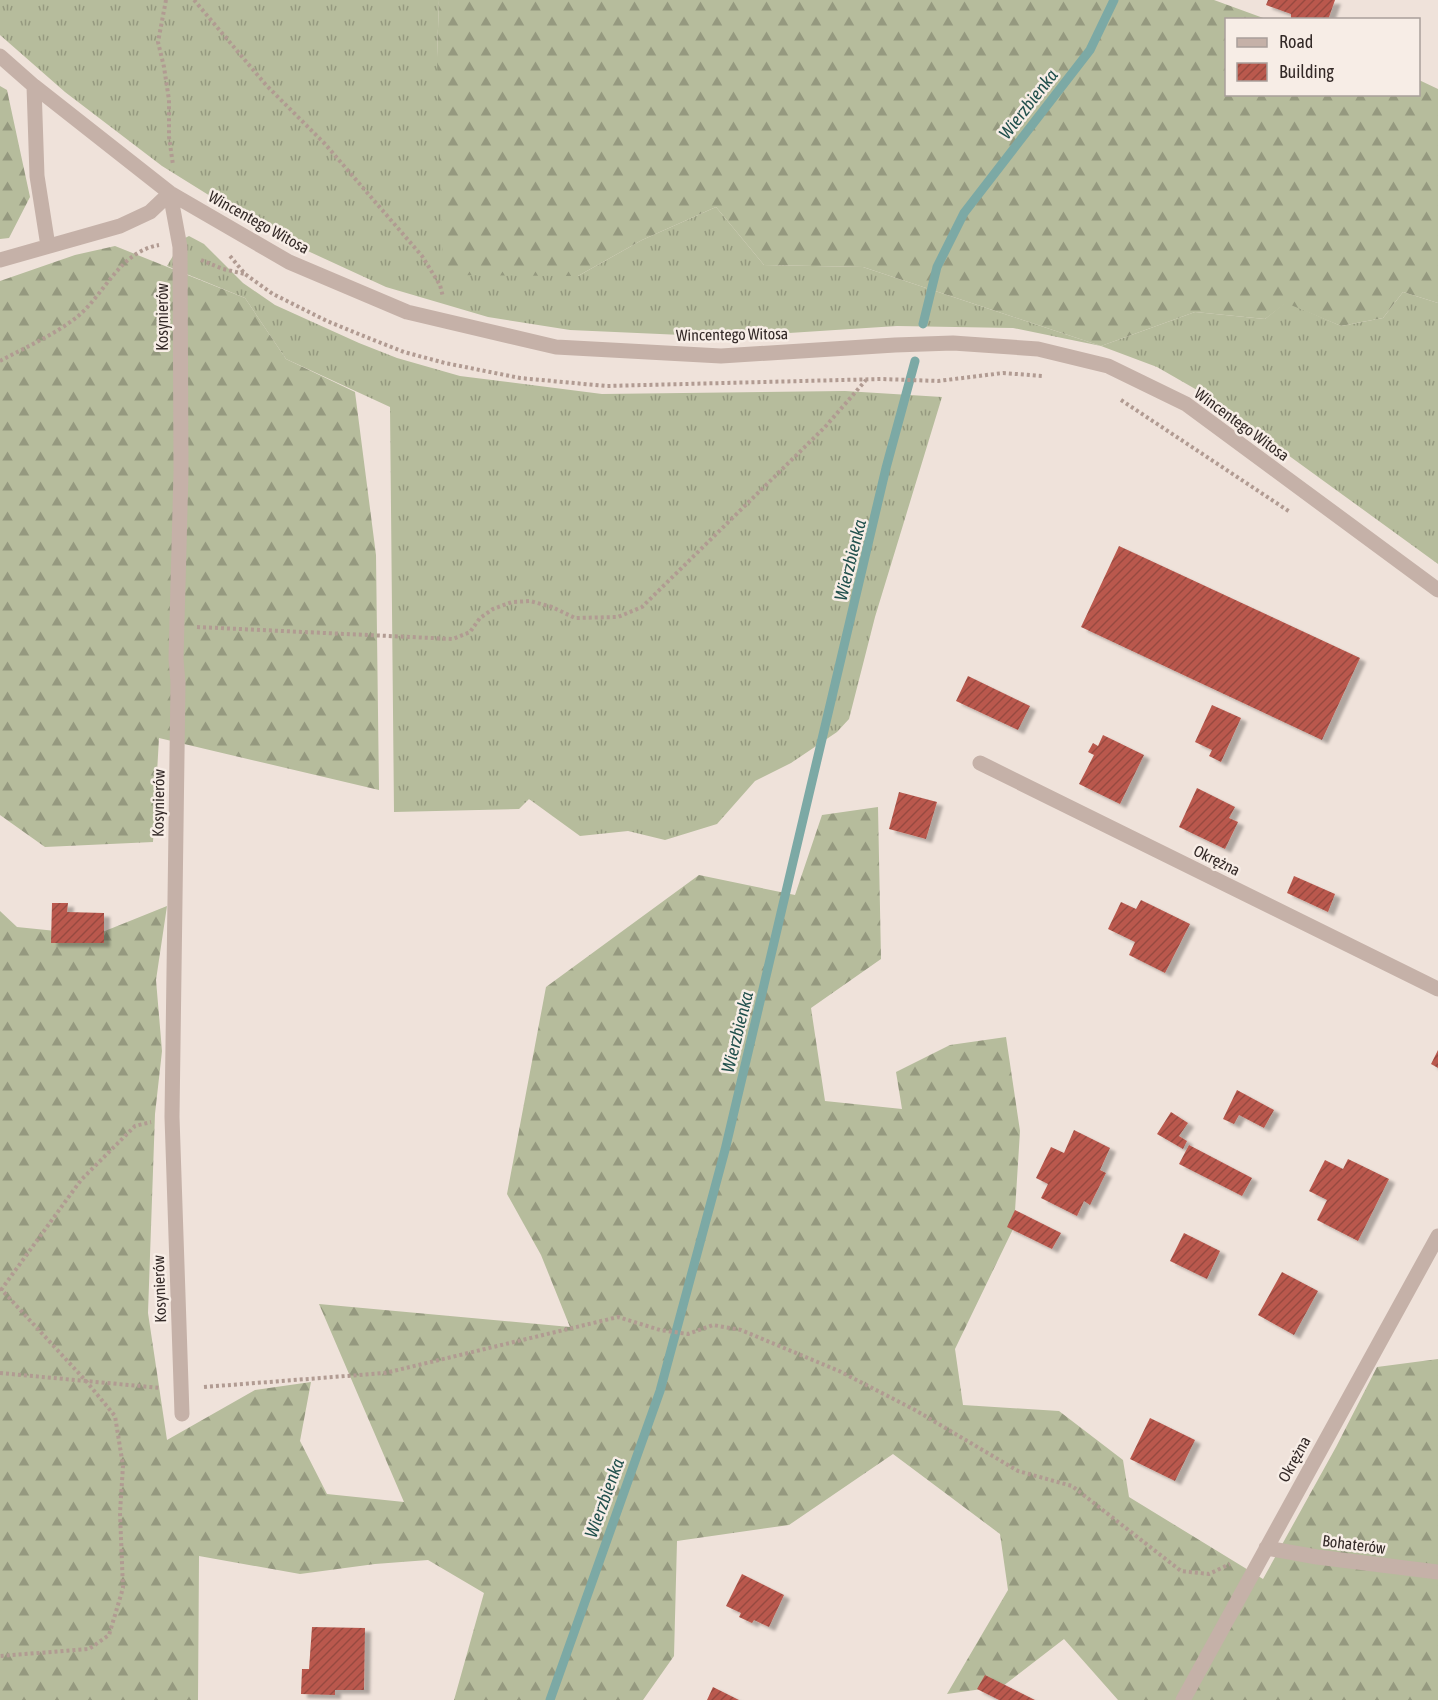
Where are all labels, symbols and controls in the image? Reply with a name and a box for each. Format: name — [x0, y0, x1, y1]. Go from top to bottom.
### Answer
legend — [1225, 18, 1420, 96]
text: Road — [1279, 31, 1313, 52]
text: Building — [1279, 61, 1334, 82]
water label: Wierzbienka — [994, 64, 1062, 143]
street label: Wincentego Witosa — [205, 187, 312, 258]
street label: Kosynierów — [153, 283, 172, 351]
street label: Wincentego Witosa — [676, 324, 788, 345]
street label: Wincentego Witosa — [1191, 384, 1293, 465]
water label: Wierzbienka — [830, 517, 870, 603]
street label: Kosynierów — [148, 769, 169, 837]
street label: Okrężna — [1190, 841, 1243, 880]
water label: Wierzbienka — [717, 989, 757, 1075]
street label: Kosynierów — [149, 1254, 170, 1323]
street label: Okrężna — [1274, 1433, 1315, 1485]
water label: Wierzbienka — [580, 1455, 628, 1540]
street label: Bohaterów — [1321, 1531, 1387, 1557]

